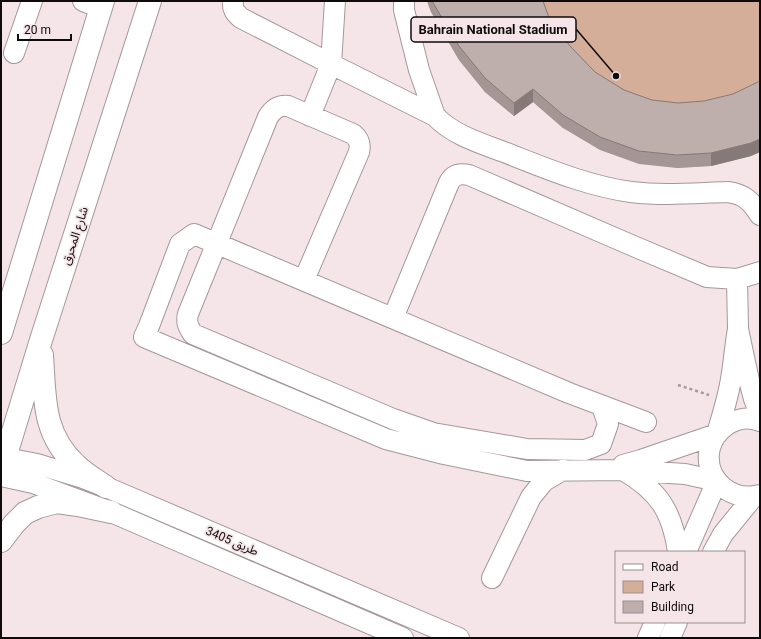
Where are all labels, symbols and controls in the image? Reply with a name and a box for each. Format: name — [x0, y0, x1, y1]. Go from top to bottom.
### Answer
scale bar — [18, 16, 71, 42]
callout: Bahrain National Stadium — [411, 17, 576, 42]
text: Bahrain National Stadium — [419, 22, 567, 37]
text: 20 m — [24, 23, 51, 37]
street label: شارع المحرق — [59, 205, 93, 268]
street label: طريق 3405 — [203, 524, 260, 559]
legend — [615, 551, 745, 623]
text: Road — [651, 560, 679, 574]
text: Park — [651, 580, 676, 594]
text: Building — [651, 600, 694, 614]

